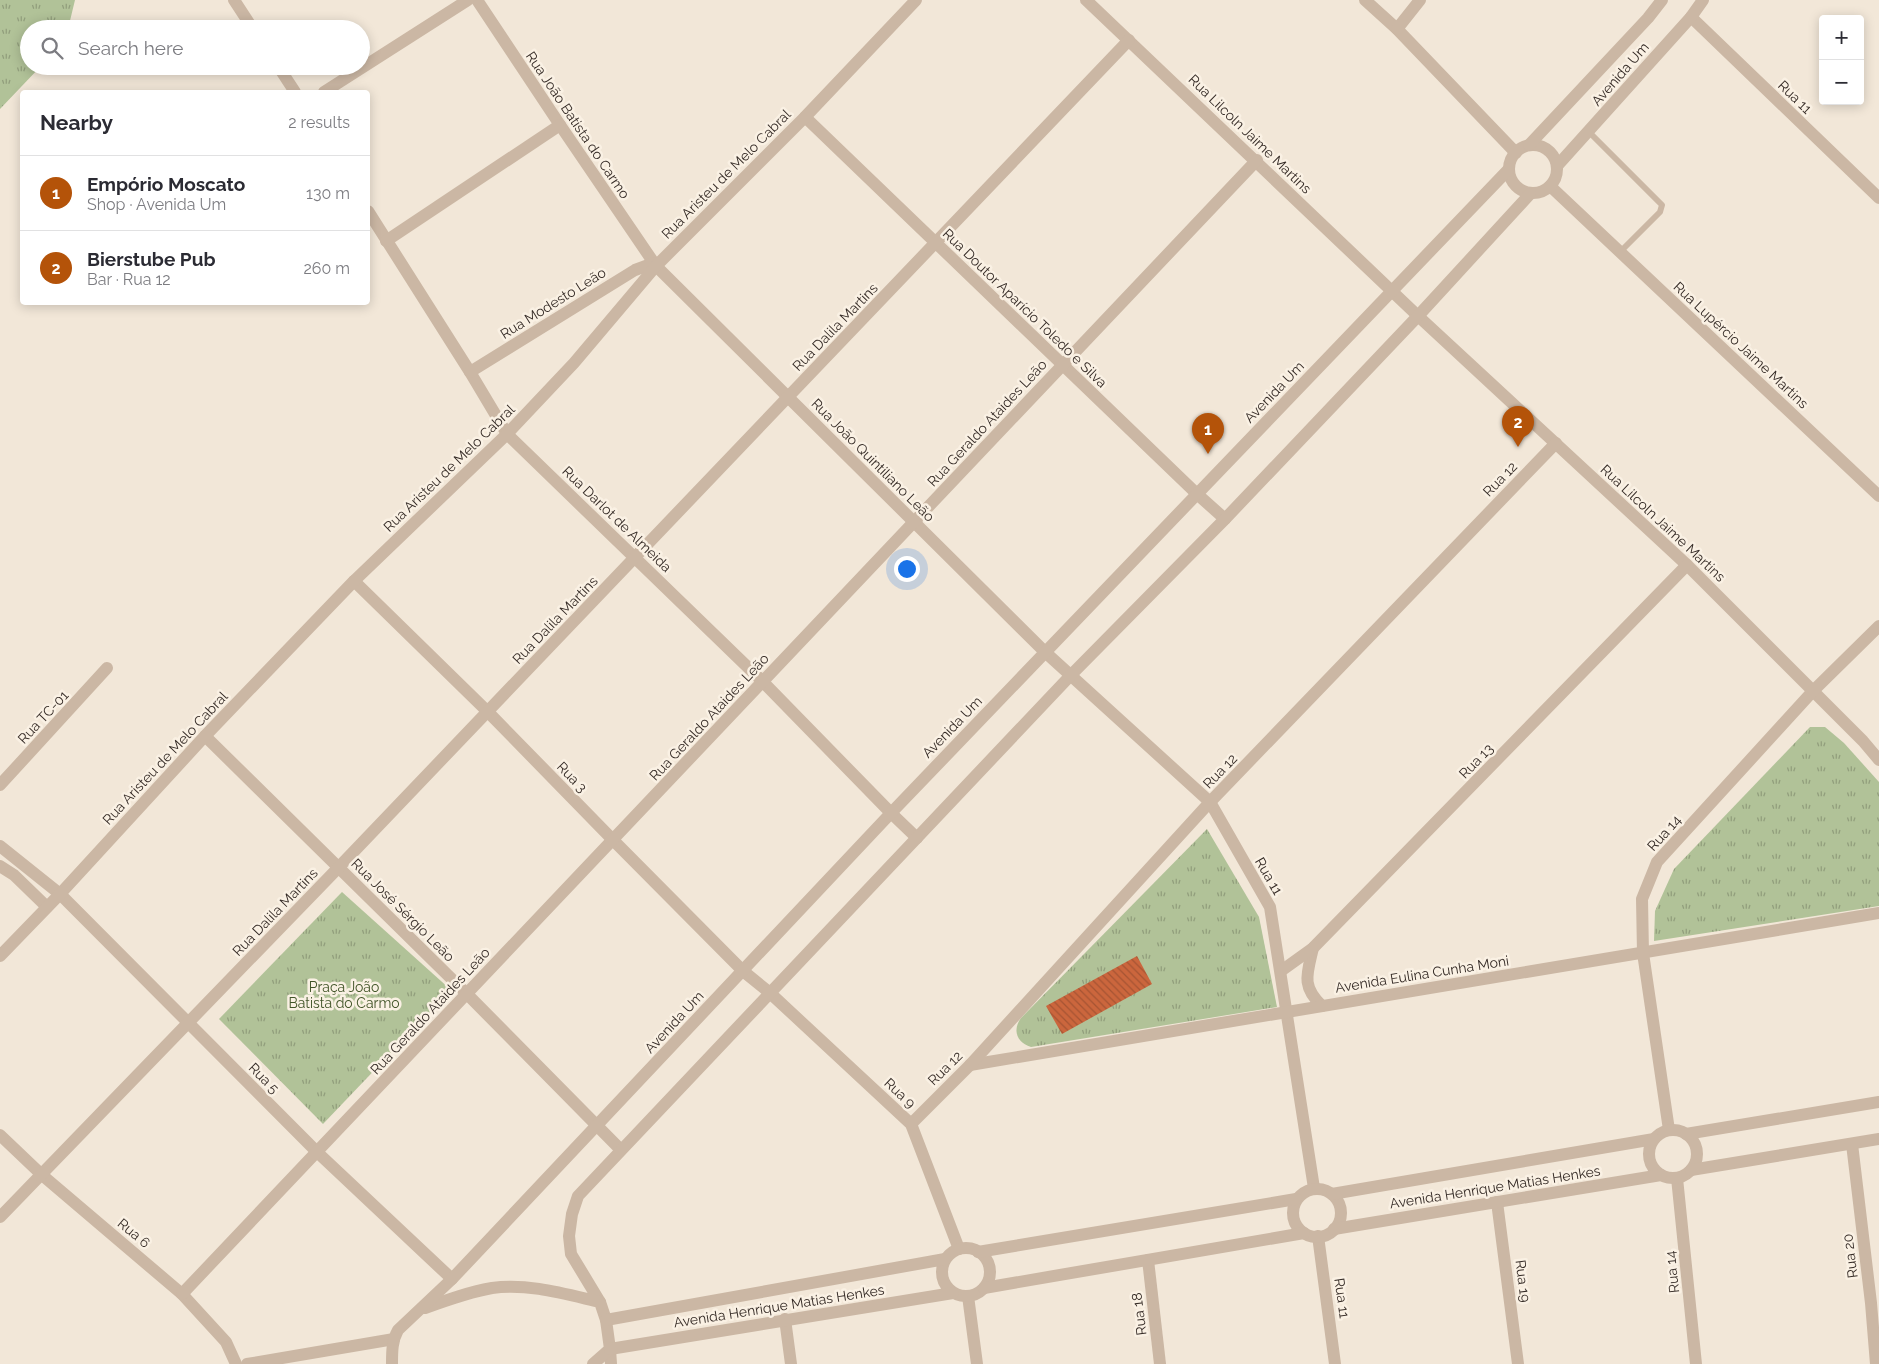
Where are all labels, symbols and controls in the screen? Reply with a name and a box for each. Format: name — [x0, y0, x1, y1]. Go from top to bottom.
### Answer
map controls — [1819, 15, 1864, 105]
button: + — [1819, 15, 1864, 60]
search box — [20, 20, 370, 75]
icon: search — [38, 34, 66, 62]
text: Search here — [78, 37, 184, 59]
street label: Avenida Um — [1588, 39, 1652, 109]
street label: Rua João Batista do Carmo — [523, 48, 633, 202]
button: − — [1819, 60, 1864, 105]
street label: Rua Lilcoln Jaime Martins — [1185, 71, 1315, 197]
street label: Rua 11 — [1775, 77, 1815, 117]
street label: Rua Aristeu de Melo Cabral — [658, 106, 794, 242]
text: Nearby — [40, 110, 113, 135]
text: 2 results — [288, 113, 350, 132]
text: Empório Moscato — [87, 173, 245, 195]
text: 1 — [52, 184, 60, 203]
text: 130 m — [306, 184, 350, 203]
text: Shop · Avenida Um — [87, 195, 226, 214]
street label: Rua Doutor Aparício Toledo e Silva — [940, 225, 1110, 391]
text: Bierstube Pub — [87, 248, 215, 270]
text: 2 — [51, 259, 61, 278]
text: 260 m — [303, 259, 350, 278]
street label: Rua Modesto Leão — [497, 264, 609, 342]
text: Bar · Rua 12 — [87, 270, 171, 289]
street label: Rua Lupércio Jaime Martins — [1670, 278, 1812, 412]
street label: Rua Dalila Martins — [789, 280, 881, 374]
street label: Rua Geraldo Ataides Leão — [924, 356, 1050, 490]
street label: Avenida Um — [1241, 358, 1307, 426]
street label: Rua João Quintiliano Leão — [808, 395, 938, 525]
street label: Rua Aristeu de Melo Cabral — [380, 401, 518, 535]
pin: 2 — [1502, 406, 1534, 447]
pin: 1 — [1192, 413, 1224, 454]
street label: Rua 12 — [1480, 458, 1520, 500]
street label: Rua Lilcoln Jaime Martins — [1598, 461, 1729, 585]
street label: Rua Darlot de Almeida — [559, 463, 675, 575]
your location — [894, 556, 920, 582]
street label: Rua Dalila Martins — [509, 573, 601, 667]
street label: Rua Geraldo Ataides Leão — [646, 650, 772, 784]
street label: Rua TC-01 — [14, 687, 72, 747]
street label: Rua Aristeu de Melo Cabral — [99, 688, 231, 828]
street label: Avenida Um — [919, 693, 985, 761]
street label: Rua 13 — [1456, 740, 1496, 782]
street label: Rua 12 — [1200, 750, 1240, 792]
street label: Rua 3 — [554, 758, 590, 796]
street label: Rua 14 — [1644, 812, 1684, 854]
street label: Rua 11 — [1252, 854, 1286, 898]
street label: Rua José Sérgio Leão — [348, 855, 458, 965]
street label: Rua Dalila Martins — [229, 865, 321, 959]
street label: Rua Geraldo Ataides Leão — [367, 944, 493, 1078]
street label: Avenida Eulina Cunha Moni — [1334, 952, 1510, 996]
park label: Praça João Batista do Carmo — [288, 979, 400, 1011]
street label: Avenida Um — [641, 988, 707, 1056]
street label: Rua 12 — [925, 1048, 965, 1088]
street label: Rua 5 — [246, 1060, 283, 1097]
street label: Rua 9 — [881, 1075, 919, 1111]
street label: Avenida Henrique Matias Henkes — [1389, 1162, 1602, 1212]
street label: Rua 6 — [115, 1215, 153, 1251]
street label: Rua 20 — [1839, 1233, 1861, 1279]
street label: Rua 14 — [1662, 1250, 1682, 1294]
street label: Rua 19 — [1512, 1259, 1534, 1303]
street label: Rua 11 — [1331, 1277, 1353, 1319]
street label: Avenida Henrique Matias Henkes — [673, 1281, 886, 1331]
street label: Rua 18 — [1128, 1292, 1150, 1336]

